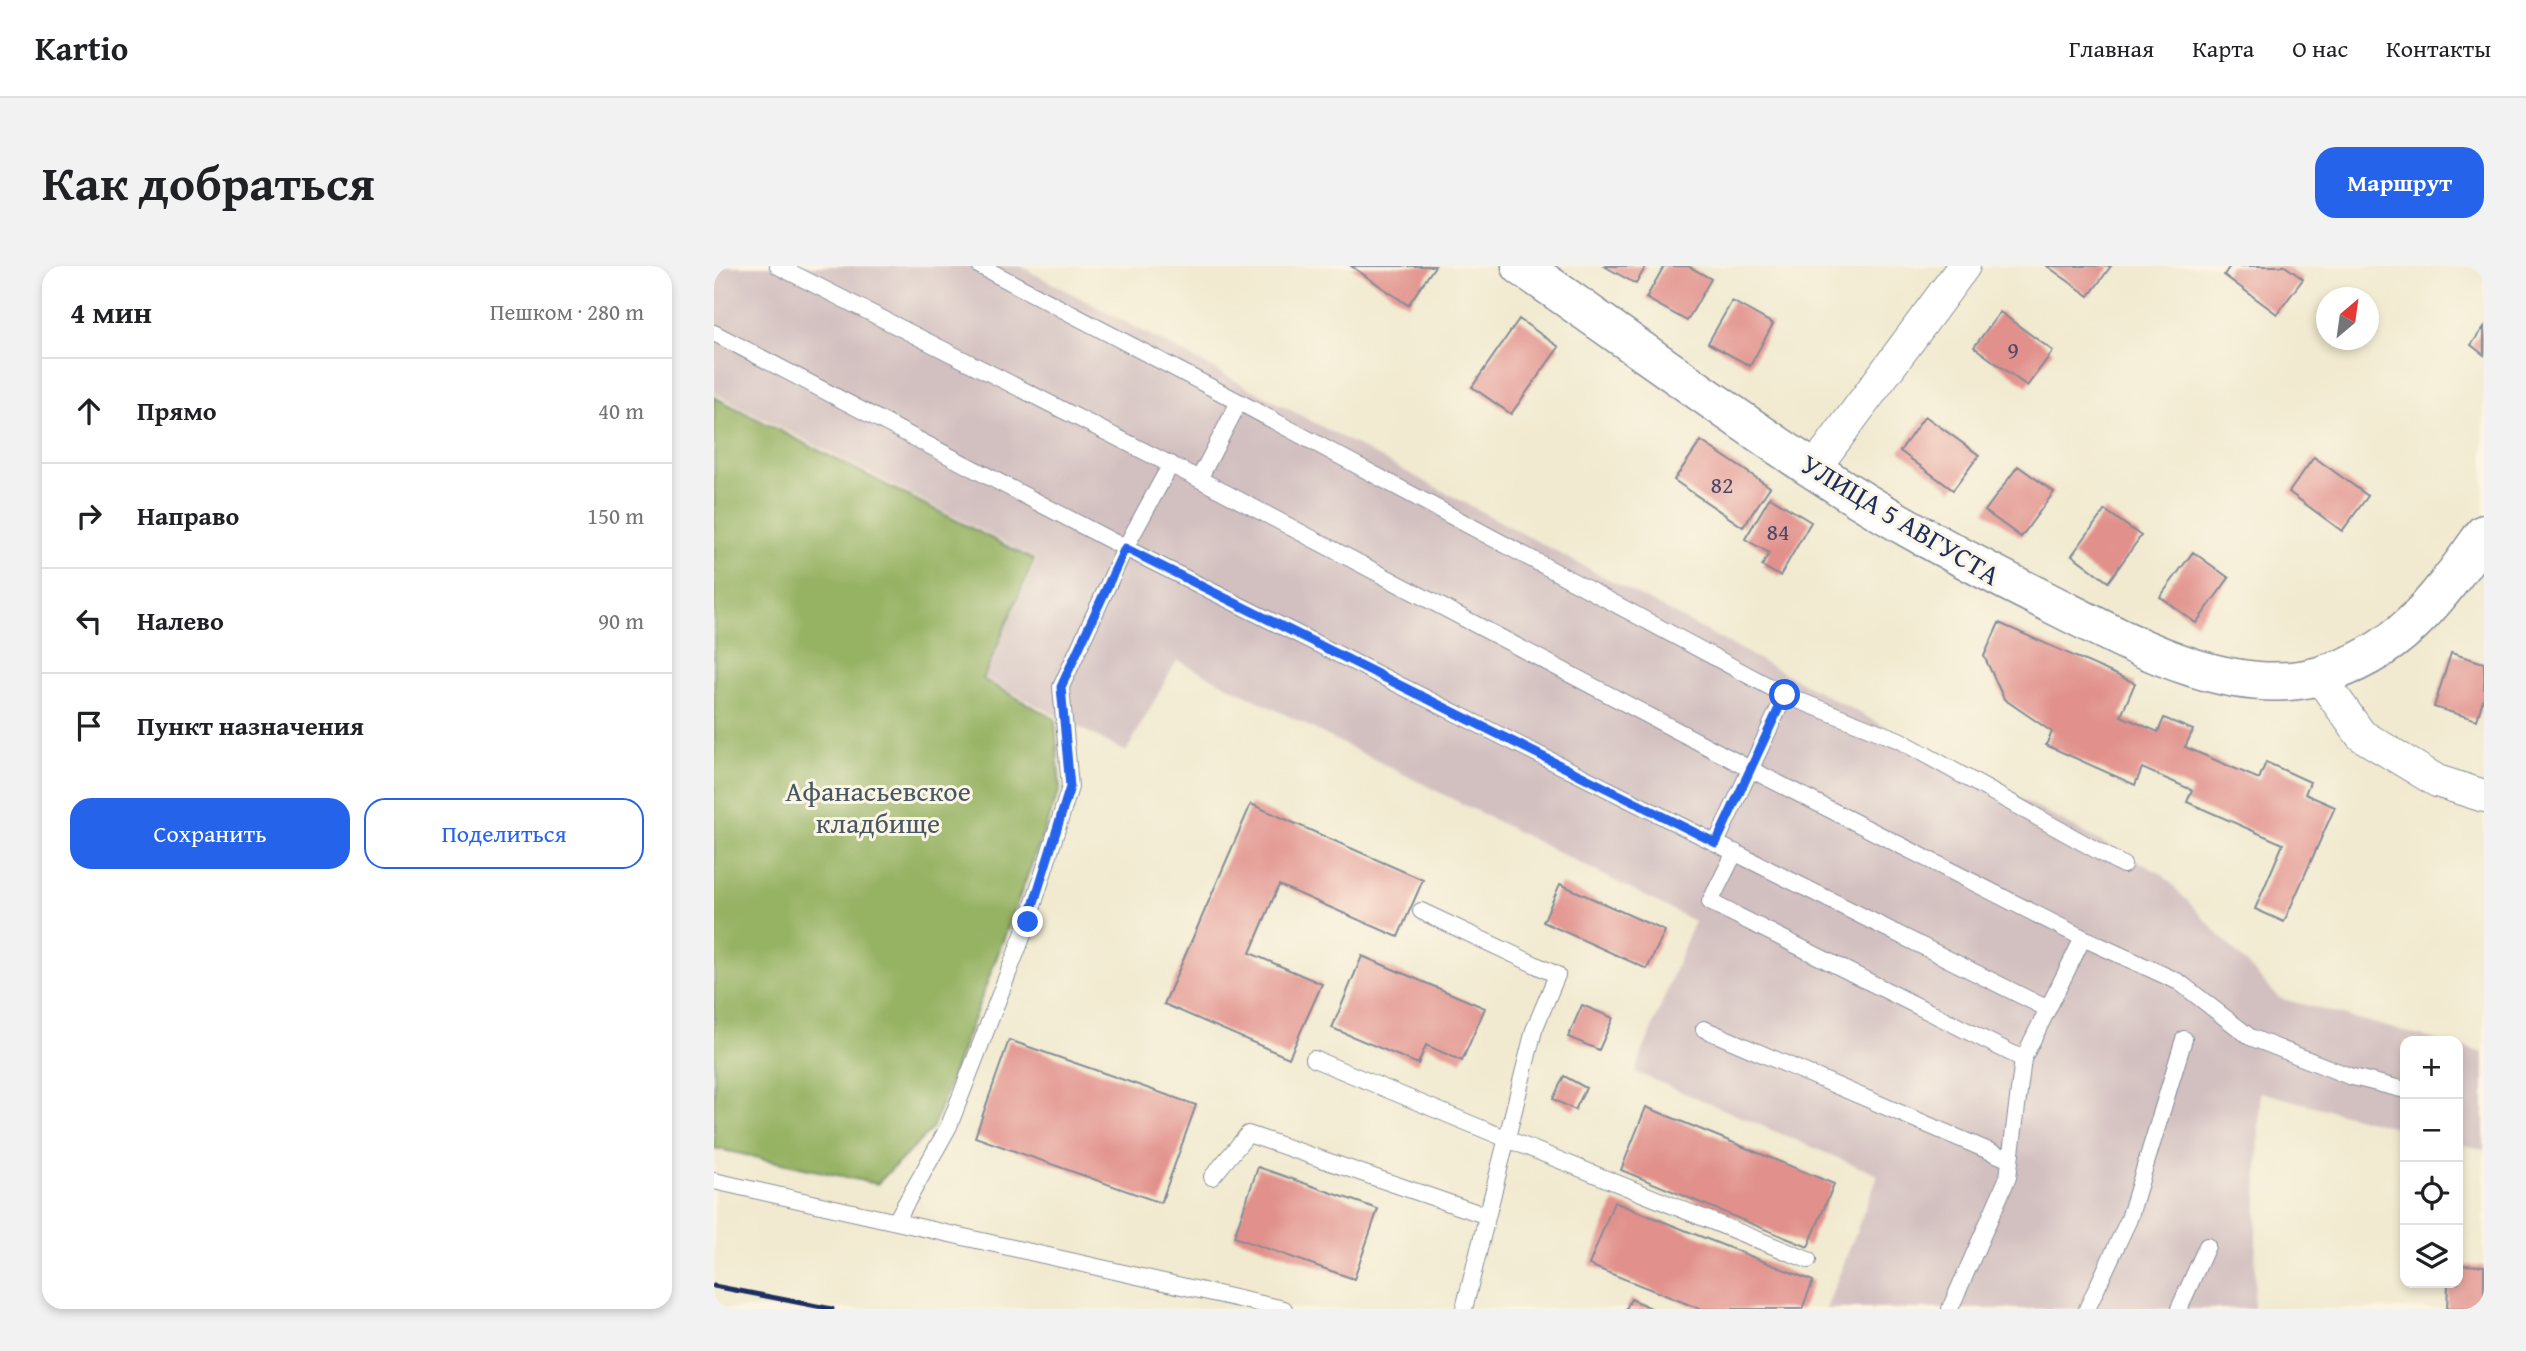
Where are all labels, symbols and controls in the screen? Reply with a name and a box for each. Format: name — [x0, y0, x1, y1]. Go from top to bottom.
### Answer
text: Kartio — [35, 24, 128, 72]
text: Главная — [2069, 31, 2154, 66]
text: Карта — [2192, 31, 2254, 66]
text: О нас — [2292, 31, 2348, 66]
text: Контакты — [2386, 31, 2491, 66]
text: Как добраться — [42, 146, 375, 218]
button: Маршрут — [2315, 147, 2484, 218]
north arrow — [2316, 287, 2379, 350]
text: 4 мин — [70, 290, 152, 334]
text: Пешком · 280 m — [490, 295, 644, 328]
house number: 9 — [2007, 332, 2019, 367]
text: Прямо — [137, 391, 217, 430]
icon: ahead — [70, 392, 108, 430]
text: 40 m — [598, 394, 644, 427]
street label: УЛИЦА 5 АВГУСТА — [1794, 443, 2008, 595]
house number: 82 — [1710, 467, 1734, 502]
text: Направо — [137, 496, 239, 535]
icon: right — [70, 497, 108, 535]
text: 150 m — [587, 499, 644, 532]
house number: 84 — [1766, 514, 1790, 549]
text: Налево — [137, 601, 224, 640]
icon: left — [70, 602, 108, 640]
text: 90 m — [598, 604, 644, 637]
route start — [1769, 679, 1800, 710]
text: Пункт назначения — [137, 706, 364, 745]
icon: arrive — [70, 707, 108, 745]
park label: Афанасьевское кладбище — [785, 770, 971, 843]
button: Сохранить — [70, 798, 350, 869]
button: Поделиться — [364, 798, 644, 869]
route end — [1012, 906, 1043, 937]
map controls — [2400, 1036, 2463, 1288]
button: + — [2400, 1036, 2463, 1099]
button: − — [2400, 1099, 2463, 1162]
button: locate — [2400, 1162, 2463, 1225]
button: layers — [2400, 1225, 2463, 1288]

